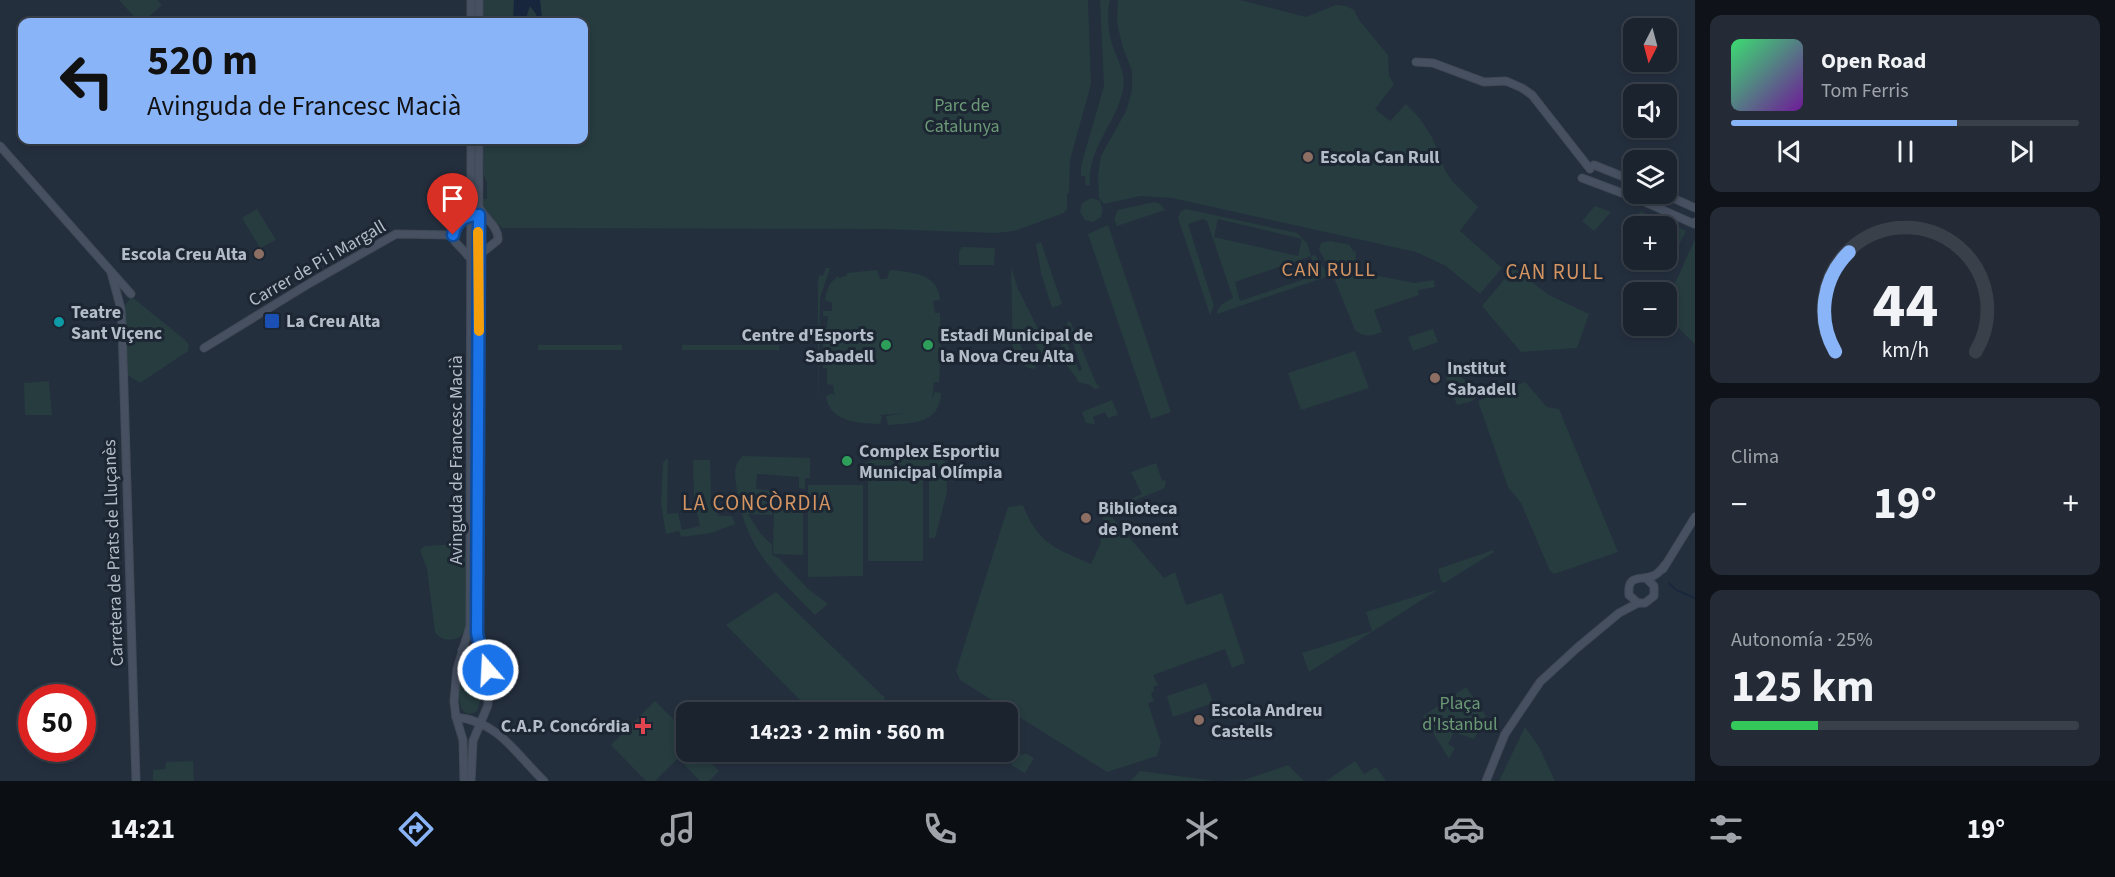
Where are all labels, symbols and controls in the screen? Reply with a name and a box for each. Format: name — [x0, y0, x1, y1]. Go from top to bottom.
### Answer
north arrow — [1623, 18, 1677, 72]
map controls — [1623, 18, 1677, 336]
text: 520 m — [147, 31, 258, 91]
icon: left — [48, 42, 126, 120]
text: Open Road — [1821, 45, 1926, 77]
text: Tom Ferris — [1821, 77, 1909, 105]
button: sound — [1623, 84, 1677, 138]
text: Avinguda de Francesc Macià — [147, 87, 461, 126]
park label: Parc de Catalunya — [924, 93, 1000, 139]
icon: previous — [1773, 135, 1806, 168]
icon: pause — [1889, 135, 1922, 168]
icon: next — [2005, 135, 2038, 168]
place label: Escola Can Rull — [1320, 145, 1439, 170]
marker: Escola Can Rull — [1301, 150, 1315, 164]
button: layers — [1623, 150, 1677, 204]
pin — [427, 173, 478, 235]
icon: arrive — [436, 182, 469, 215]
street label: Carrer de Pi i Margall — [244, 214, 390, 313]
button: + — [1623, 216, 1677, 270]
place label: Escola Creu Alta — [121, 242, 247, 267]
marker: Escola Creu Alta — [252, 247, 266, 261]
district label: CAN RULL — [1282, 256, 1376, 284]
district label: CAN RULL — [1505, 257, 1605, 287]
text: 44 — [1872, 262, 1938, 351]
button: − — [1623, 282, 1677, 336]
place label: Teatre Sant Viçenc — [71, 300, 163, 346]
place label: La Creu Alta — [286, 309, 381, 334]
marker: La Creu Alta — [263, 312, 281, 330]
marker: Teatre Sant Viçenc — [52, 315, 66, 329]
place label: Centre d'Esports Sabadell — [741, 323, 874, 369]
place label: Estadi Municipal de la Nova Creu Alta — [940, 323, 1093, 369]
text: km/h — [1881, 335, 1929, 366]
marker: Centre d'Esports Sabadell — [879, 338, 893, 352]
marker: Estadi Municipal de la Nova Creu Alta — [921, 338, 935, 352]
street label: Avinguda de Francesc Macià — [444, 355, 469, 565]
place label: Institut Sabadell — [1447, 356, 1516, 402]
marker: Institut Sabadell — [1428, 371, 1442, 385]
street label: Carretera de Prats de Lluçanès — [97, 439, 130, 667]
place label: Complex Esportiu Municipal Olímpia — [859, 439, 1003, 485]
text: Clima — [1731, 443, 1779, 471]
marker: Complex Esportiu Municipal Olímpia — [840, 454, 854, 468]
text: 19° — [1873, 472, 1937, 536]
text: − — [1731, 481, 1747, 528]
text: + — [2063, 481, 2079, 528]
district label: LA CONCÒRDIA — [682, 488, 832, 518]
place label: Biblioteca de Ponent — [1098, 496, 1178, 542]
marker: Biblioteca de Ponent — [1079, 511, 1093, 525]
text: Autonomía · 25% — [1731, 626, 1873, 654]
position arrow — [456, 638, 520, 702]
text: 125 km — [1731, 655, 1875, 719]
speed limit sign: 50 — [18, 684, 96, 762]
park label: Plaça d'Istanbul — [1422, 691, 1498, 737]
place label: Escola Andreu Castells — [1211, 698, 1322, 744]
marker: Escola Andreu Castells — [1192, 713, 1206, 727]
place label: C.A.P. Concórdia — [501, 714, 630, 739]
text: 14:23 · 2 min · 560 m — [749, 716, 945, 748]
marker: C.A.P. Concórdia — [634, 717, 652, 735]
icon: directions — [395, 808, 437, 850]
icon: music — [657, 808, 699, 850]
icon: phone — [919, 808, 961, 850]
icon: climate — [1181, 808, 1223, 850]
icon: car — [1443, 808, 1485, 850]
icon: filters — [1705, 808, 1747, 850]
text: 14:21 — [110, 810, 175, 849]
text: 19° — [1967, 810, 2005, 849]

